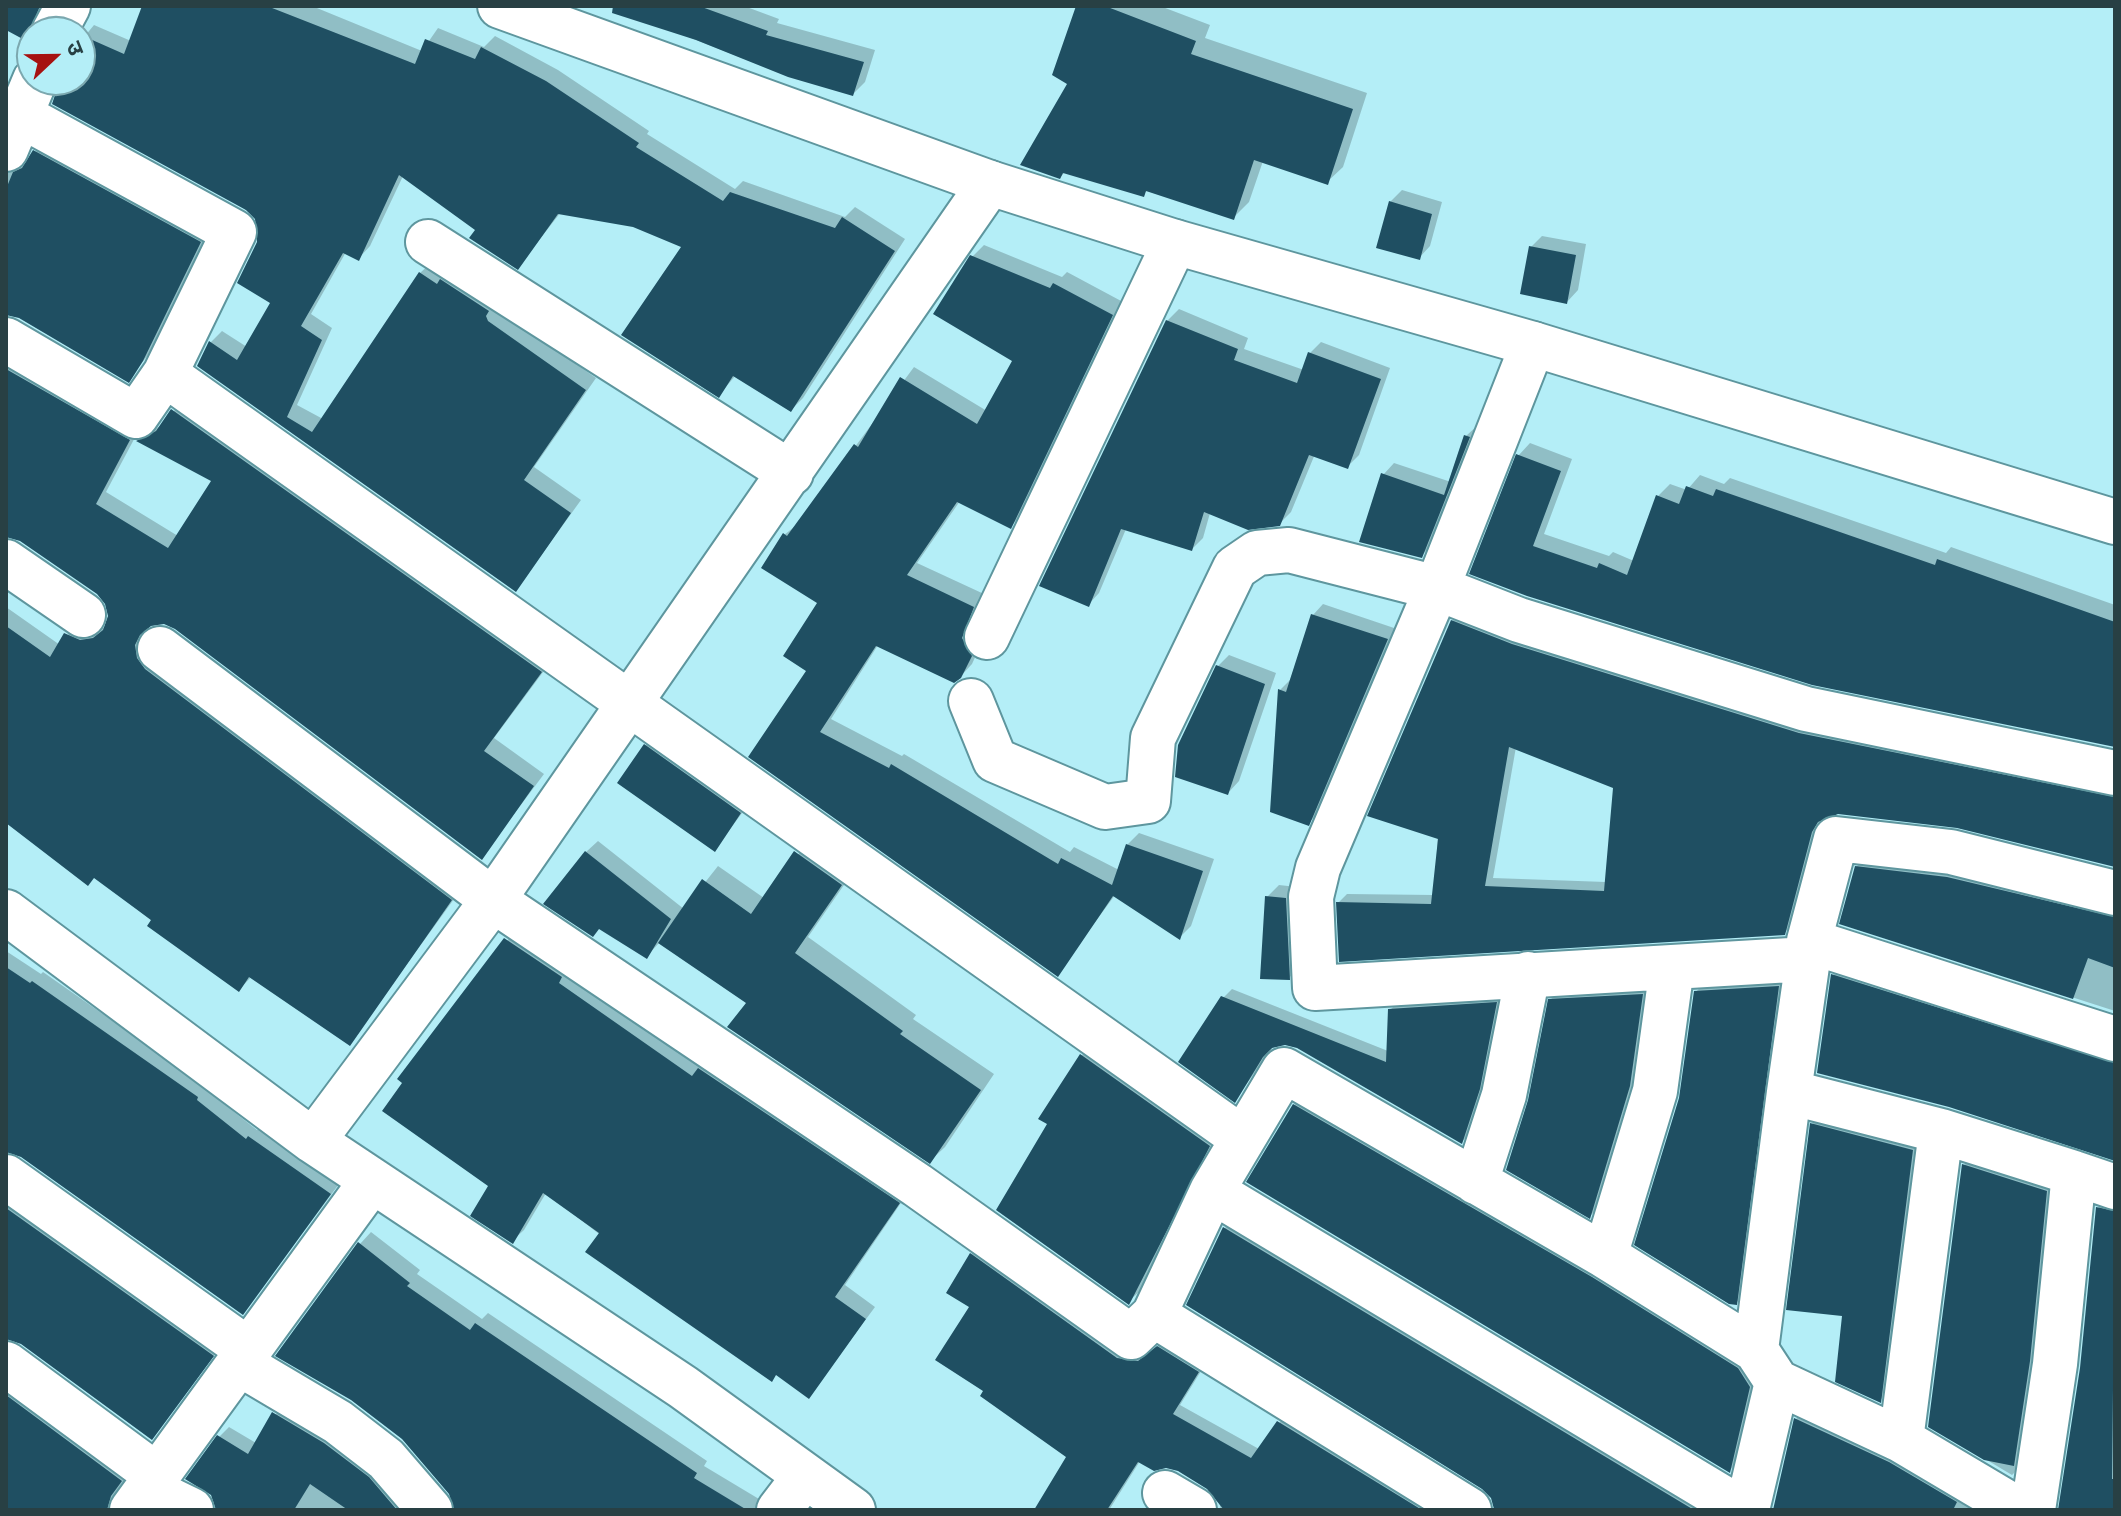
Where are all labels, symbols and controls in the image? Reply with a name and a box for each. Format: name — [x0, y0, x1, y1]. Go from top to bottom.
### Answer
north arrow — [16, 16, 96, 96]
text: उ — [60, 36, 93, 59]

